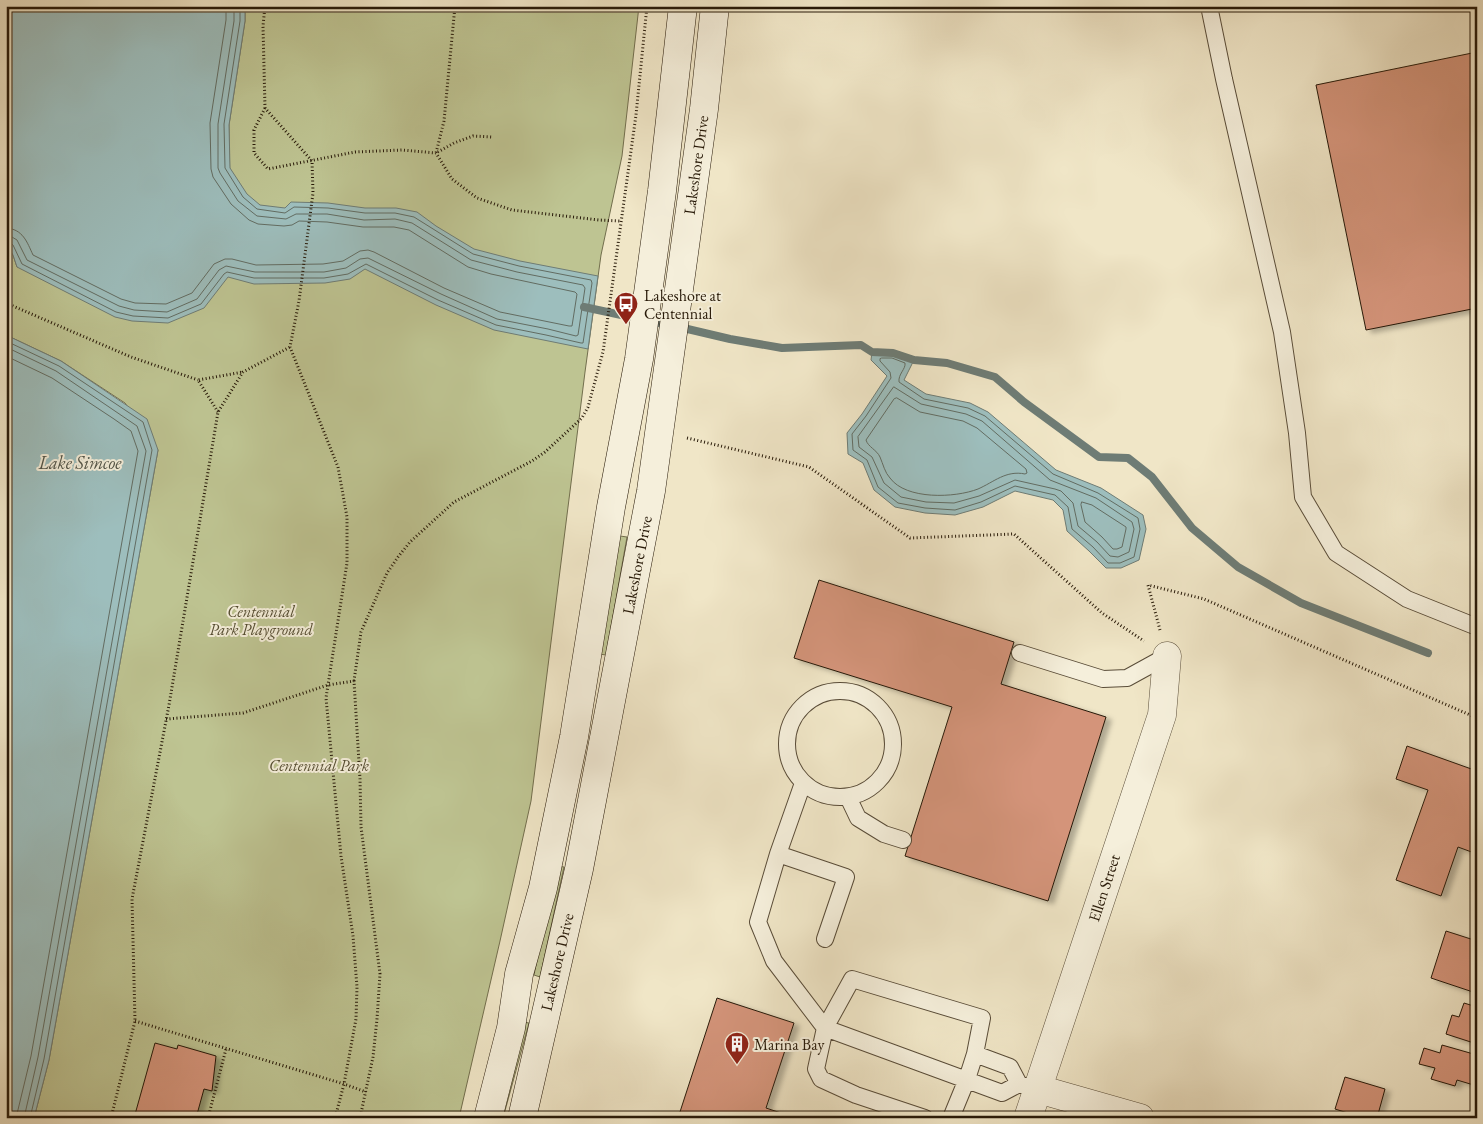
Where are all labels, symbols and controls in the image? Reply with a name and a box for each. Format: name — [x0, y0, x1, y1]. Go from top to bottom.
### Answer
street label: Lakeshore Drive — [679, 114, 713, 216]
place label: Lakeshore at Centennial — [644, 285, 721, 324]
bus stop icon: Lakeshore at Centennial — [613, 291, 639, 325]
water label: Lake Simcoe — [38, 451, 122, 474]
street label: Lakeshore Drive — [617, 514, 657, 616]
park label: Centennial Park Playground — [209, 601, 313, 640]
park label: Centennial Park — [269, 755, 370, 776]
street label: Ellen Street — [1083, 852, 1125, 924]
street label: Lakeshore Drive — [536, 911, 578, 1013]
building icon: Marina Bay — [724, 1031, 750, 1065]
place label: Marina Bay — [754, 1034, 825, 1055]

